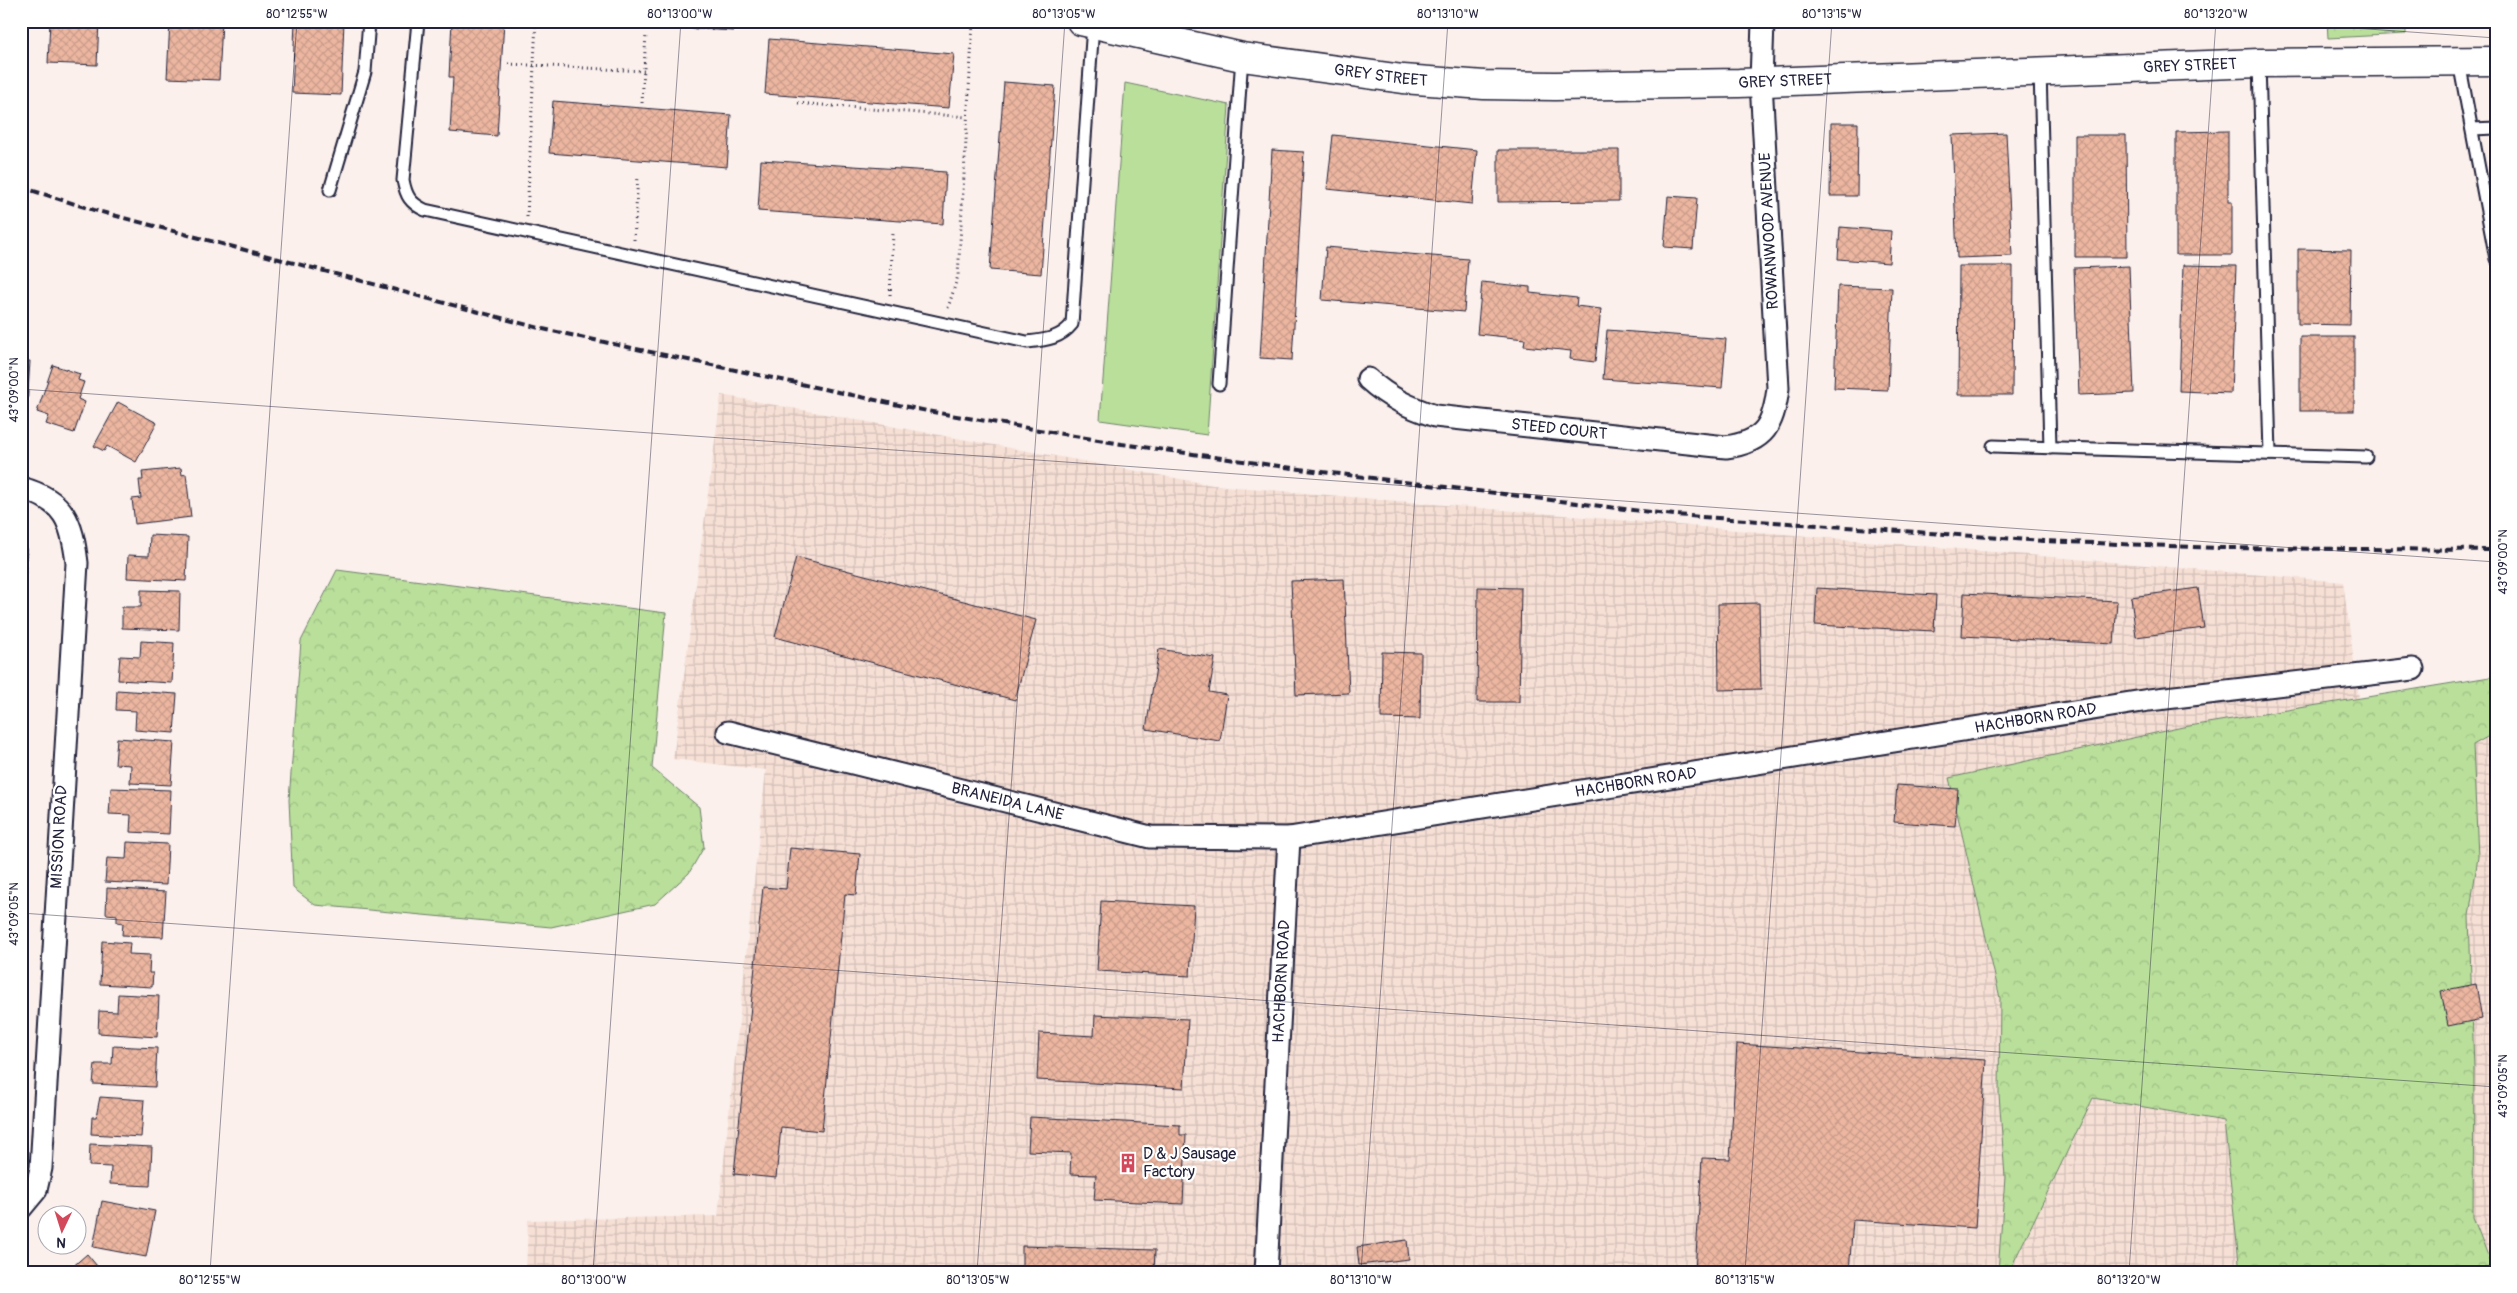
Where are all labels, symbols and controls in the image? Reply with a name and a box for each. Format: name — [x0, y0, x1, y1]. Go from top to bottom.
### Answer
text: 80°12'55"W — [266, 7, 328, 22]
text: 80°13'00"W — [648, 7, 712, 22]
text: 80°13'05"W — [1032, 7, 1096, 22]
text: 80°13'10"W — [1417, 7, 1479, 22]
text: 80°13'15"W — [1802, 7, 1862, 22]
text: 80°13'20"W — [2184, 7, 2248, 22]
street label: GREY STREET — [2143, 54, 2237, 77]
street label: GREY STREET — [1333, 60, 1428, 91]
street label: GREY STREET — [1738, 69, 1833, 93]
street label: ROWANWOOD AVENUE — [1755, 152, 1783, 310]
text: 43°09'00"N — [7, 357, 22, 423]
street label: STEED COURT — [1510, 414, 1608, 444]
text: 43°09'00"N — [2496, 529, 2511, 595]
street label: HACHBORN ROAD — [1973, 699, 2098, 738]
street label: HACHBORN ROAD — [1573, 763, 1698, 802]
street label: BRANEIDA LANE — [949, 778, 1066, 825]
street label: MISSION ROAD — [46, 785, 72, 889]
text: 43°09'05"N — [7, 882, 22, 946]
street label: HACHBORN ROAD — [1268, 919, 1295, 1043]
text: 43°09'05"N — [2496, 1054, 2511, 1118]
place label: D & J Sausage Factory — [1143, 1144, 1236, 1182]
building icon: D & J Sausage Factory — [1117, 1152, 1139, 1174]
north arrow — [38, 1206, 88, 1256]
text: N — [56, 1234, 66, 1251]
text: 80°12'55"W — [179, 1273, 241, 1288]
text: 80°13'00"W — [562, 1273, 626, 1288]
text: 80°13'05"W — [946, 1273, 1010, 1288]
text: 80°13'10"W — [1330, 1273, 1392, 1288]
text: 80°13'15"W — [1715, 1273, 1775, 1288]
text: 80°13'20"W — [2097, 1273, 2161, 1288]

